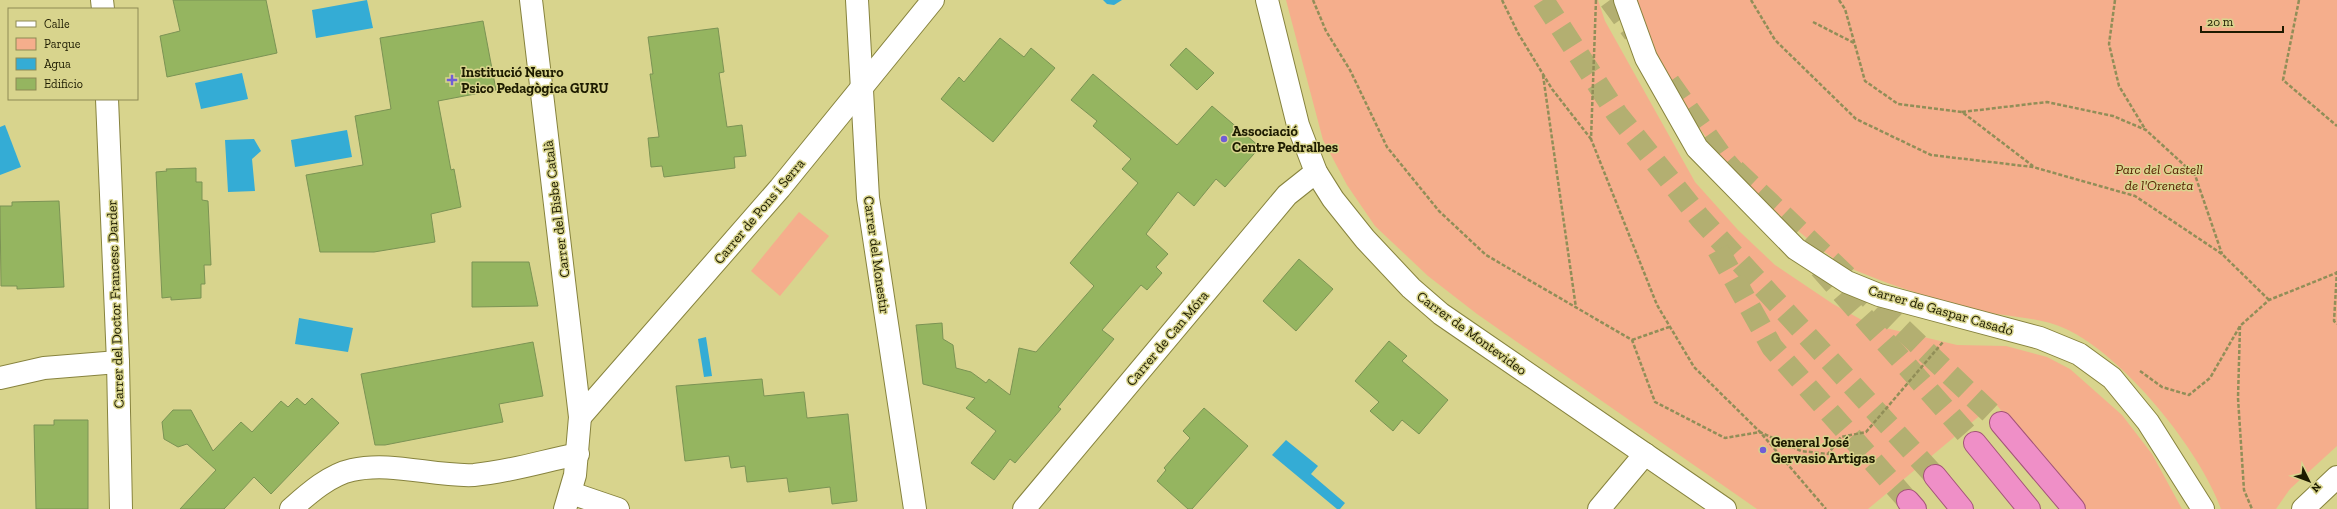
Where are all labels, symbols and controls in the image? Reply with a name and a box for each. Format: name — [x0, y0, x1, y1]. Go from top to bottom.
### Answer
legend — [8, 8, 138, 100]
scale bar — [2201, 8, 2283, 34]
text: 20 m — [2207, 15, 2234, 29]
text: Calle — [44, 17, 70, 31]
text: Parque — [44, 37, 81, 51]
text: Agua — [44, 57, 71, 71]
place label: Institució Neuro Psico Pedagògica GURU — [461, 64, 608, 97]
marker: Institució Neuro Psico Pedagògica GURU — [446, 74, 458, 86]
text: Edificio — [44, 77, 83, 91]
place label: Associació Centre Pedralbes — [1232, 123, 1339, 156]
marker: Associació Centre Pedralbes — [1219, 134, 1229, 144]
street label: Carrer del Bisbe Català — [540, 139, 573, 279]
street label: Carrer de Pons i Serra — [710, 155, 809, 267]
park label: Parc del Castell de l'Oreneta — [2115, 161, 2203, 194]
street label: Carrer del Monestir — [860, 195, 893, 315]
street label: Carrer del Doctor Francesc Darder — [103, 199, 128, 409]
street label: Carrer de Gaspar Casadó — [1866, 282, 2015, 339]
street label: Carrer de Can Móra — [1123, 287, 1212, 389]
street label: Carrer de Montevideo — [1413, 288, 1530, 379]
place label: General José Gervasio Artigas — [1771, 434, 1876, 467]
marker: General José Gervasio Artigas — [1758, 445, 1768, 455]
north arrow — [2289, 461, 2329, 501]
text: N — [2308, 480, 2324, 495]

